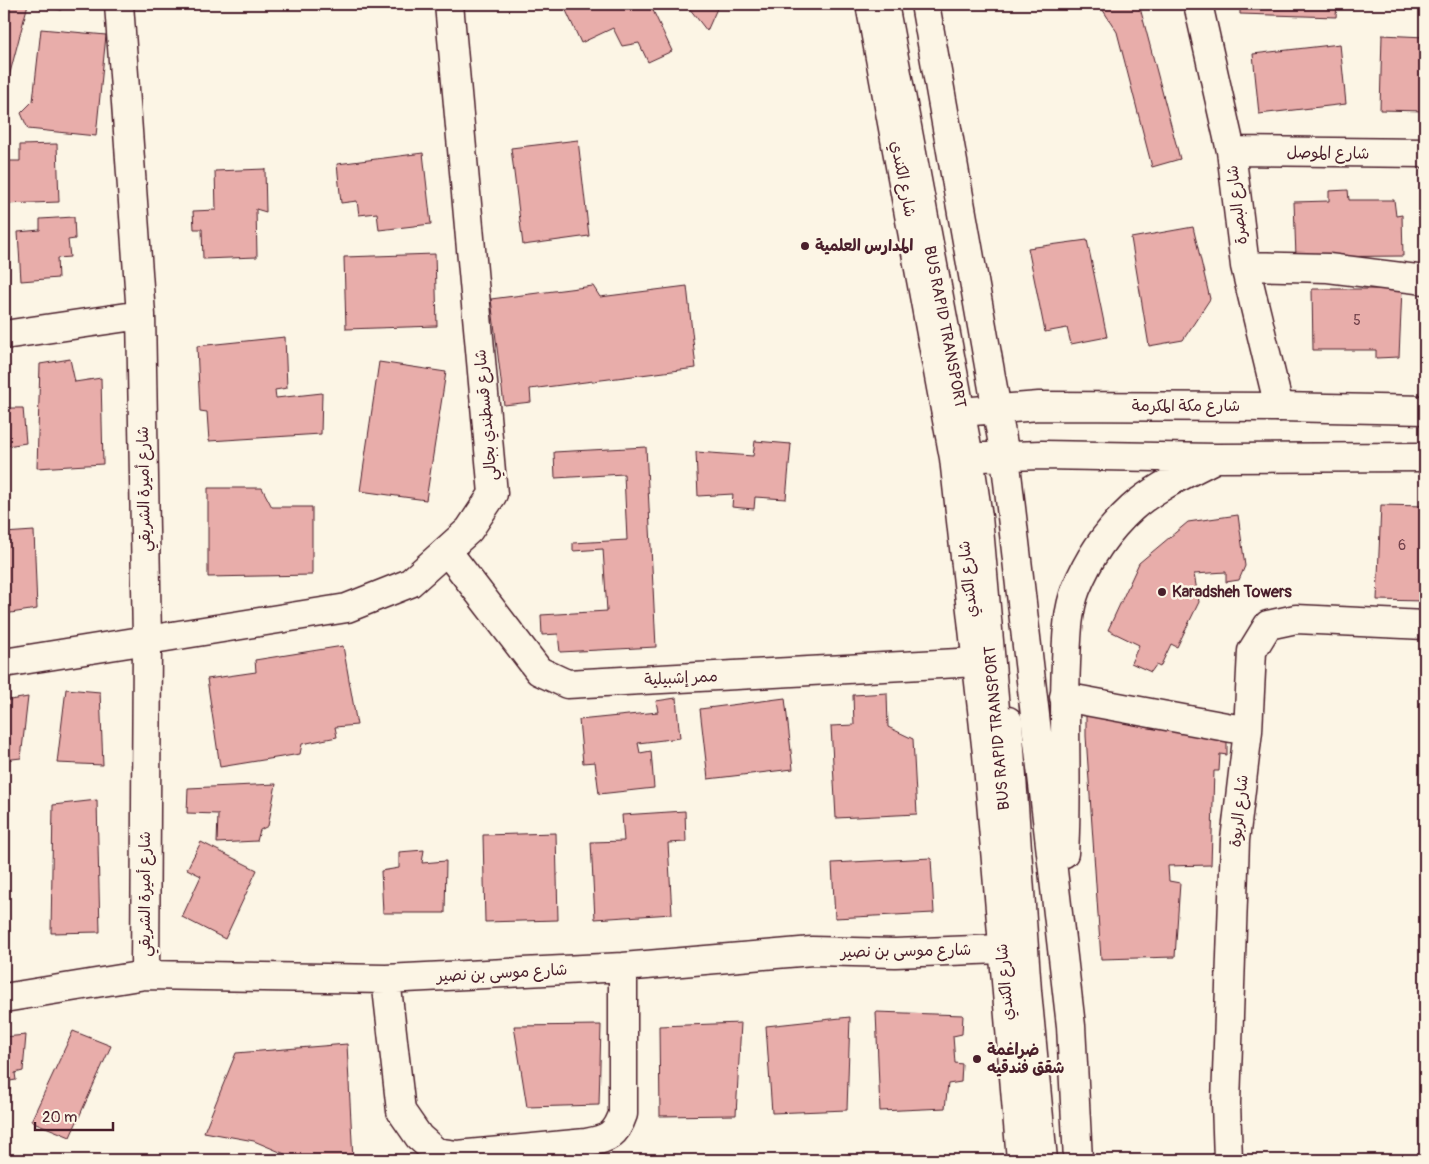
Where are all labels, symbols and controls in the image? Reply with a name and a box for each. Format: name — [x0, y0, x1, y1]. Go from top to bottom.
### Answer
street label: شارع الكندي — [885, 139, 920, 219]
street label: شارع الموصل — [1286, 142, 1370, 165]
street label: شارع البصرة — [1222, 164, 1253, 246]
place label: المدارس العلمية — [815, 236, 913, 256]
marker: المدارس العلمية — [799, 240, 811, 252]
street label: BUS RAPID TRANSPORT — [919, 244, 971, 410]
house number: 5 — [1353, 312, 1361, 329]
street label: شارع قسطندي بجالي — [470, 348, 506, 481]
street label: شارع مكة المكرمة — [1132, 396, 1240, 417]
street label: شارع أميرة الشريقي — [133, 426, 159, 552]
house number: 6 — [1398, 537, 1406, 554]
street label: شارع الكندي — [954, 539, 983, 618]
place label: Karadsheh Towers — [1172, 582, 1293, 602]
marker: Karadsheh Towers — [1156, 586, 1168, 598]
street label: BUS RAPID TRANSPORT — [980, 645, 1014, 811]
street label: ممر إشبيلية — [644, 666, 718, 690]
street label: شارع الربوة — [1225, 774, 1254, 848]
street label: شارع أميرة الشريقي — [135, 831, 159, 957]
street label: شارع موسى بن نصير — [838, 940, 972, 963]
street label: شارع الكندي — [992, 943, 1019, 1021]
street label: شارع موسى بن نصير — [434, 960, 568, 988]
place label: ضراغمة شقق فندقيه — [987, 1040, 1064, 1078]
marker: ضراغمة شقق فندقيه — [971, 1053, 983, 1065]
scale bar — [35, 1099, 112, 1131]
text: 20 m — [42, 1108, 77, 1127]

